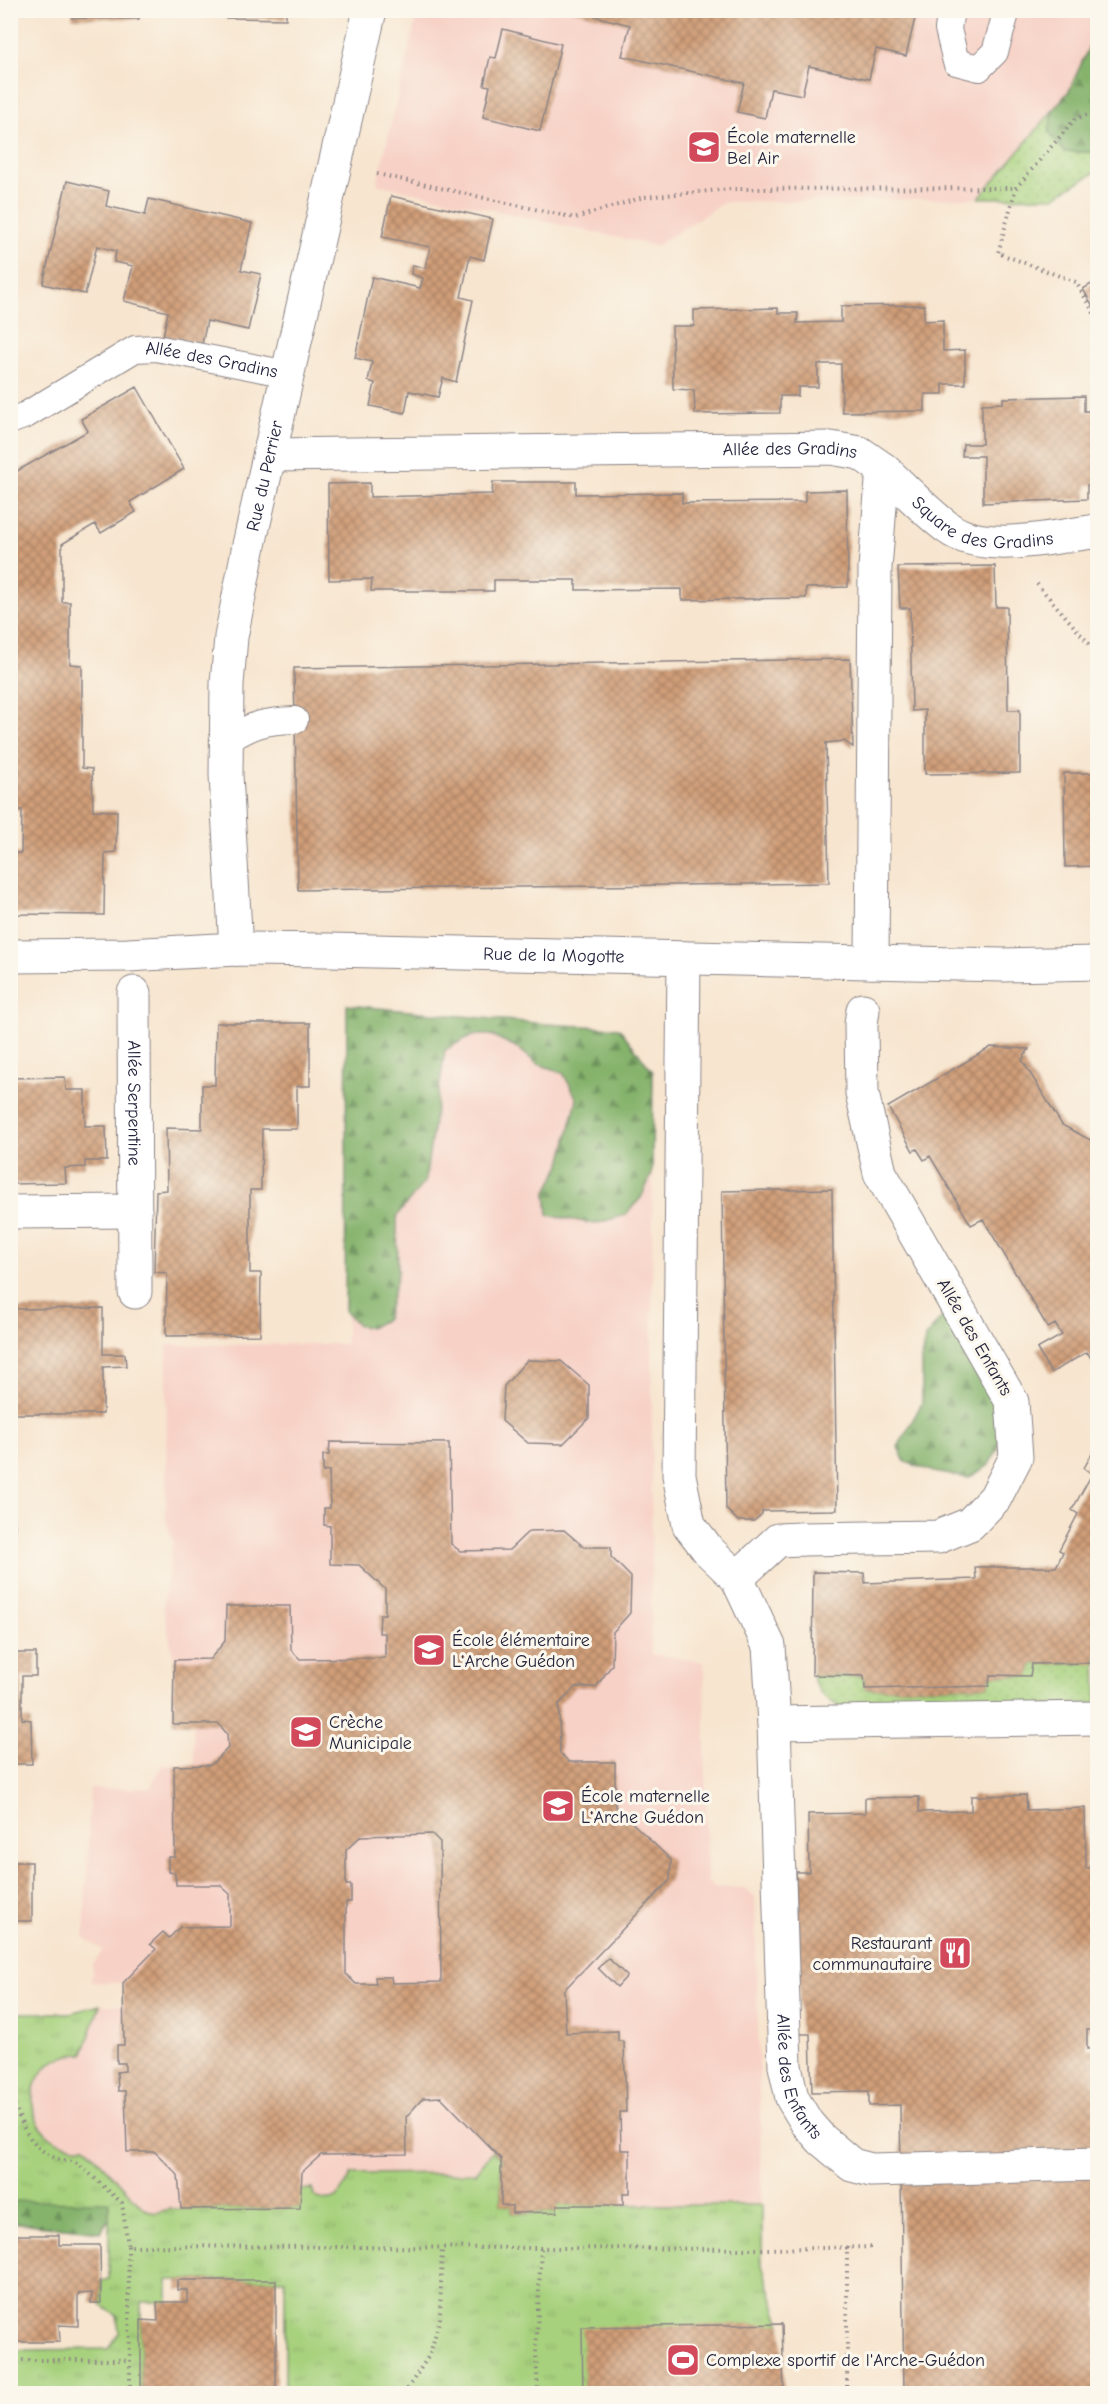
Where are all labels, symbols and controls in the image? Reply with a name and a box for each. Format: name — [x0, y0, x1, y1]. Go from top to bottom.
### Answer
place label: École maternelle Bel Air — [727, 126, 856, 169]
school or university icon: École maternelle Bel Air — [686, 129, 722, 165]
street label: Allée des Gradins — [145, 338, 279, 383]
street label: Rue du Perrier — [242, 418, 288, 533]
street label: Allée des Gradins — [723, 438, 859, 463]
street label: Square des Gradins — [907, 492, 1055, 553]
street label: Rue de la Mogotte — [483, 943, 625, 968]
street label: Allée Serpentine — [123, 1040, 145, 1166]
street label: Allée des Enfants — [933, 1275, 1017, 1400]
place label: École élémentaire L'Arche Guédon — [452, 1629, 590, 1672]
school or university icon: École élémentaire L'Arche Guédon — [411, 1632, 447, 1668]
place label: Crèche Municipale — [329, 1712, 412, 1754]
school or university icon: Crèche Municipale — [288, 1714, 324, 1750]
place label: École maternelle L'Arche Guédon — [581, 1785, 710, 1828]
school or university icon: École maternelle L'Arche Guédon — [540, 1788, 576, 1824]
place label: Restaurant communautaire — [813, 1933, 933, 1975]
restaurant icon: Restaurant communautaire — [937, 1935, 973, 1971]
street label: Allée des Enfants — [772, 2014, 826, 2144]
sports icon: Complexe sportif de l'Arche-Guédon — [665, 2342, 701, 2378]
place label: Complexe sportif de l'Arche-Guédon — [706, 2350, 985, 2371]

